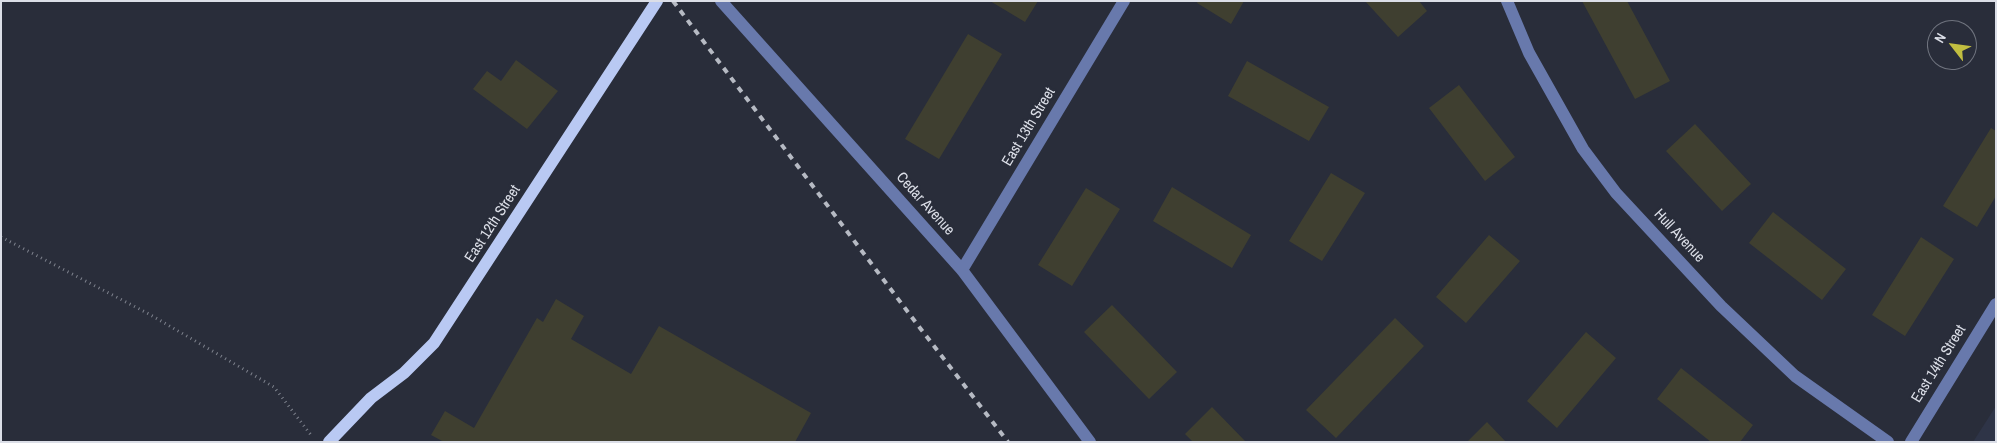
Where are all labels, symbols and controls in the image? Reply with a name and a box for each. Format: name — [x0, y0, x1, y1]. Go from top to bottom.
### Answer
north arrow — [1927, 20, 1977, 70]
text: N — [1930, 30, 1950, 46]
street label: East 13th Street — [999, 85, 1059, 169]
street label: Cedar Avenue — [892, 169, 958, 239]
street label: East 12th Street — [461, 182, 525, 266]
street label: Hull Avenue — [1650, 206, 1708, 266]
street label: East 14th Street — [1908, 322, 1970, 406]

